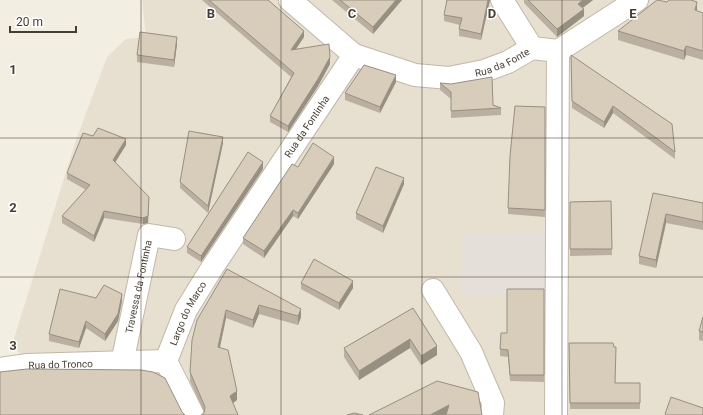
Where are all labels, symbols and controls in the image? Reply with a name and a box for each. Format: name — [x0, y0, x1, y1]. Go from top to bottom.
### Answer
text: B — [207, 6, 215, 21]
text: C — [348, 6, 357, 21]
text: D — [488, 6, 496, 21]
text: E — [629, 6, 637, 21]
scale bar — [10, 8, 76, 34]
text: 20 m — [16, 15, 43, 29]
street label: Rua da Fonte — [474, 45, 531, 78]
text: 1 — [9, 62, 17, 77]
street label: Rua da Fontinha — [282, 93, 331, 159]
text: 2 — [9, 200, 17, 215]
street label: Travessa da Fontinha — [123, 239, 153, 334]
street label: Largo do Marco — [167, 279, 208, 347]
text: 3 — [9, 338, 17, 353]
street label: Rua do Tronco — [28, 358, 93, 370]

